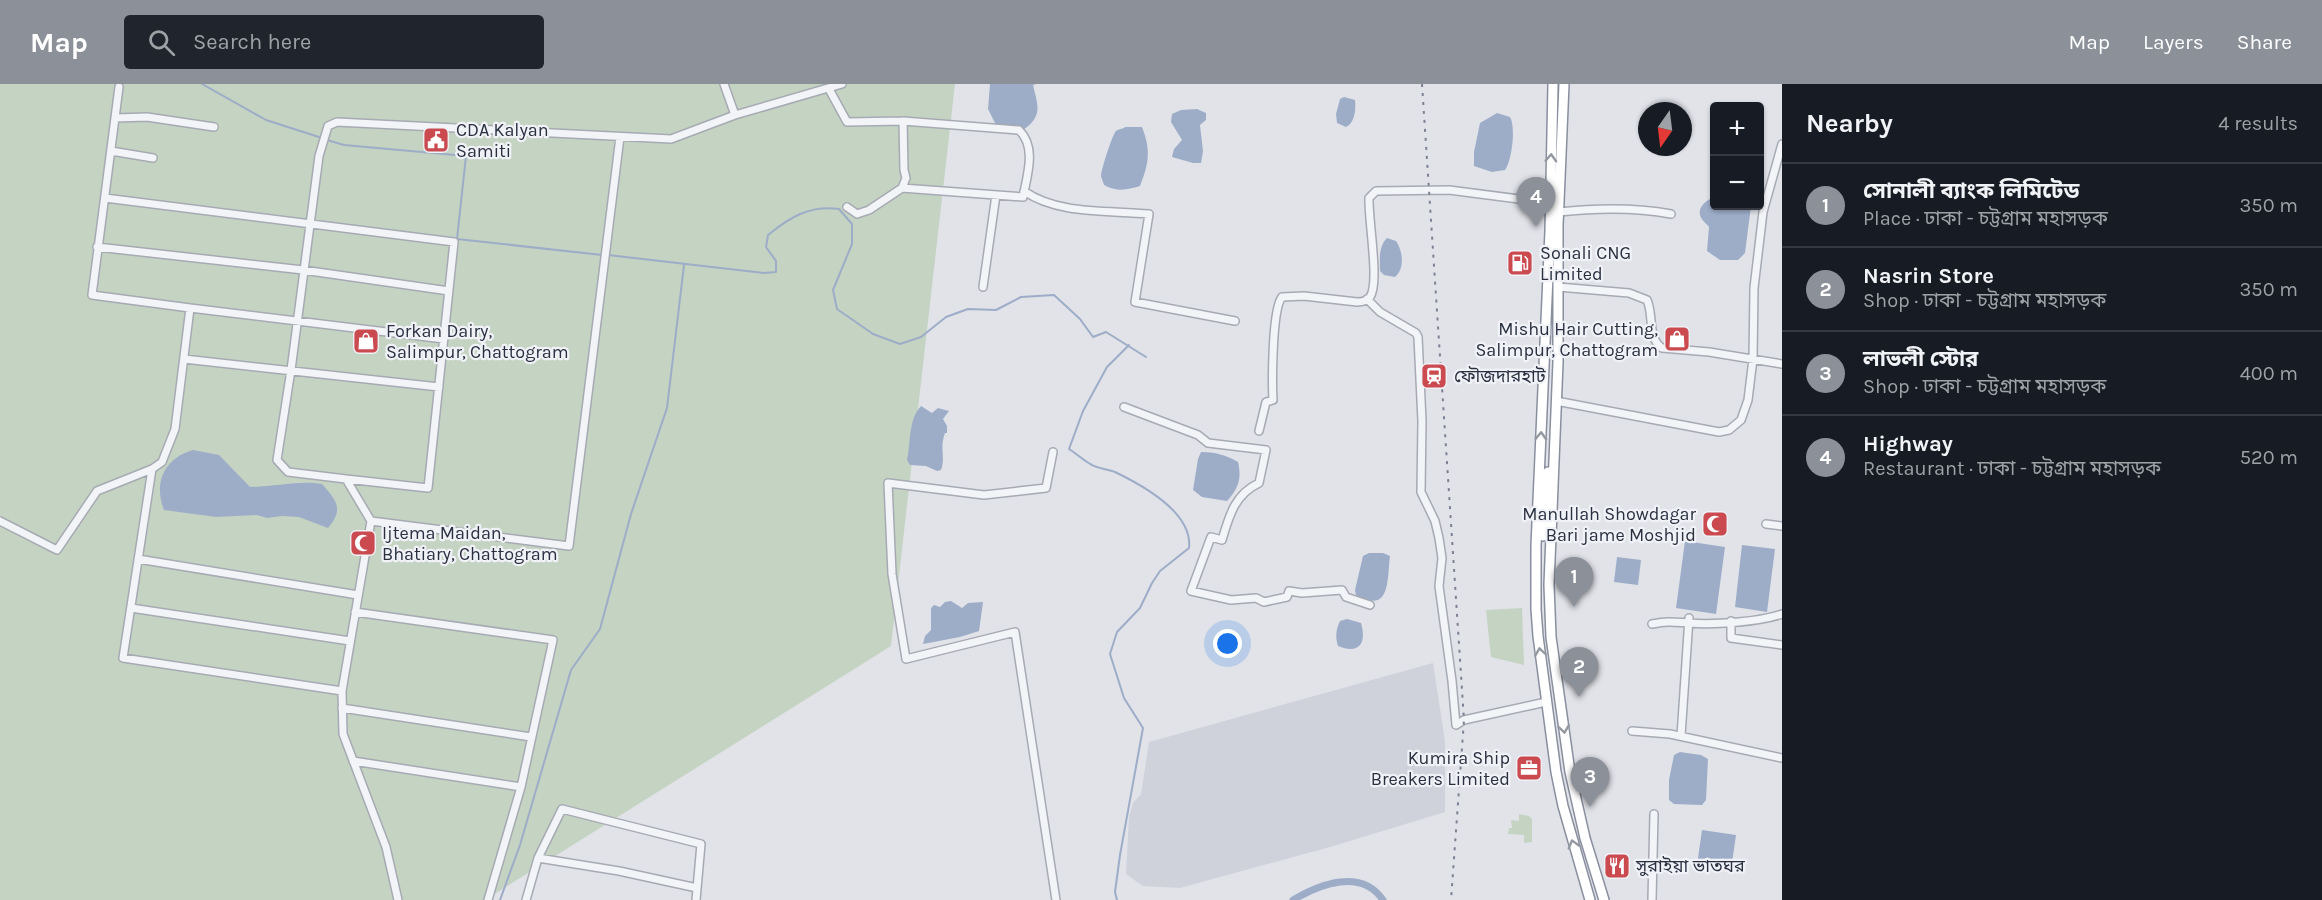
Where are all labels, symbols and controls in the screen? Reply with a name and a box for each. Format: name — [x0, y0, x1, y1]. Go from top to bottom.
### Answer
search box — [124, 15, 544, 69]
text: Map — [30, 26, 88, 59]
icon: search — [145, 26, 178, 59]
text: Search here — [193, 29, 311, 55]
text: Map — [2068, 30, 2110, 54]
text: Layers — [2143, 30, 2204, 54]
text: Share — [2237, 30, 2292, 54]
north arrow — [1638, 102, 1692, 156]
map controls — [1710, 102, 1764, 210]
button: + — [1710, 102, 1764, 156]
text: Nearby — [1806, 108, 1893, 139]
text: 4 results — [2218, 112, 2298, 135]
place label: CDA Kalyan Samiti — [456, 119, 549, 162]
public building icon: CDA Kalyan Samiti — [421, 125, 451, 155]
one-way arrow — [1545, 153, 1558, 162]
button: − — [1710, 156, 1764, 210]
pin: 4 — [1516, 178, 1556, 227]
text: সোনালী ব্যাংক লিমিটেড — [1863, 178, 2079, 204]
text: 1 — [1822, 194, 1829, 217]
text: 350 m — [2240, 194, 2298, 217]
text: Place · ঢাকা - চট্টগ্রাম মহাসড়ক — [1863, 207, 2108, 230]
place label: Sonali CNG Limited — [1540, 242, 1631, 285]
fuel station icon: Sonali CNG Limited — [1505, 248, 1535, 278]
text: Nasrin Store — [1863, 263, 1994, 289]
text: 2 — [1819, 278, 1832, 301]
text: 350 m — [2240, 278, 2298, 301]
text: Shop · ঢাকা - চট্টগ্রাম মহাসড়ক — [1863, 289, 2106, 312]
place label: Mishu Hair Cutting, Salimpur, Chattogram — [1475, 318, 1658, 361]
place label: Forkan Dairy, Salimpur, Chattogram — [386, 320, 569, 363]
shop icon: Mishu Hair Cutting, Salimpur, Chattogram — [1662, 324, 1692, 354]
shop icon: Forkan Dairy, Salimpur, Chattogram — [351, 326, 381, 356]
text: লাভলী স্টোর — [1863, 346, 1978, 372]
station icon: ফৌজদারহাট — [1419, 361, 1449, 391]
text: 3 — [1819, 362, 1832, 385]
text: 400 m — [2240, 362, 2298, 385]
place label: ফৌজদারহাট — [1454, 365, 1547, 387]
text: Shop · ঢাকা - চট্টগ্রাম মহাসড়ক — [1863, 375, 2106, 398]
text: Highway — [1863, 431, 1953, 457]
one-way arrow — [1534, 432, 1547, 441]
text: 4 — [1820, 446, 1831, 469]
text: 520 m — [2240, 446, 2298, 469]
text: Restaurant · ঢাকা - চট্টগ্রাম মহাসড়ক — [1863, 457, 2161, 480]
place label: Manullah Showdagar Bari jame Moshjid — [1522, 503, 1696, 546]
mosque icon: Manullah Showdagar Bari jame Moshjid — [1700, 509, 1730, 539]
place label: Ijtema Maidan, Bhatiary, Chattogram — [382, 522, 558, 565]
mosque icon: Ijtema Maidan, Bhatiary, Chattogram — [348, 528, 378, 558]
pin: 1 — [1554, 558, 1594, 607]
your location — [1213, 629, 1242, 658]
one-way arrow — [1534, 648, 1546, 657]
pin: 2 — [1560, 648, 1598, 697]
one-way arrow — [1557, 725, 1569, 734]
place label: Kumira Ship Breakers Limited — [1371, 747, 1510, 790]
office icon: Kumira Ship Breakers Limited — [1514, 753, 1544, 783]
pin: 3 — [1570, 758, 1610, 807]
one-way arrow — [1568, 839, 1580, 850]
restaurant icon: সুরাইয়া ভাতঘর — [1602, 851, 1632, 881]
place label: সুরাইয়া ভাতঘর — [1635, 855, 1745, 877]

